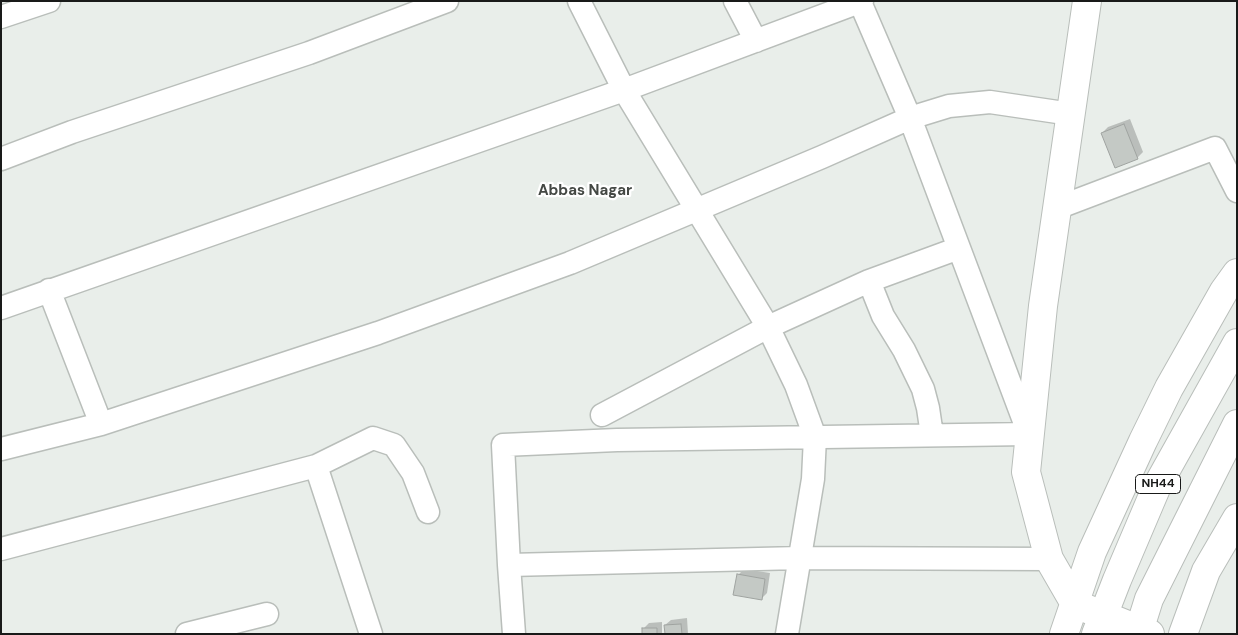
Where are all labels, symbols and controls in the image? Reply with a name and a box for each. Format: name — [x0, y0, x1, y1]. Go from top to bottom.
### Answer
district label: Abbas Nagar — [538, 182, 632, 200]
road number: NH44 — [1136, 474, 1180, 494]

